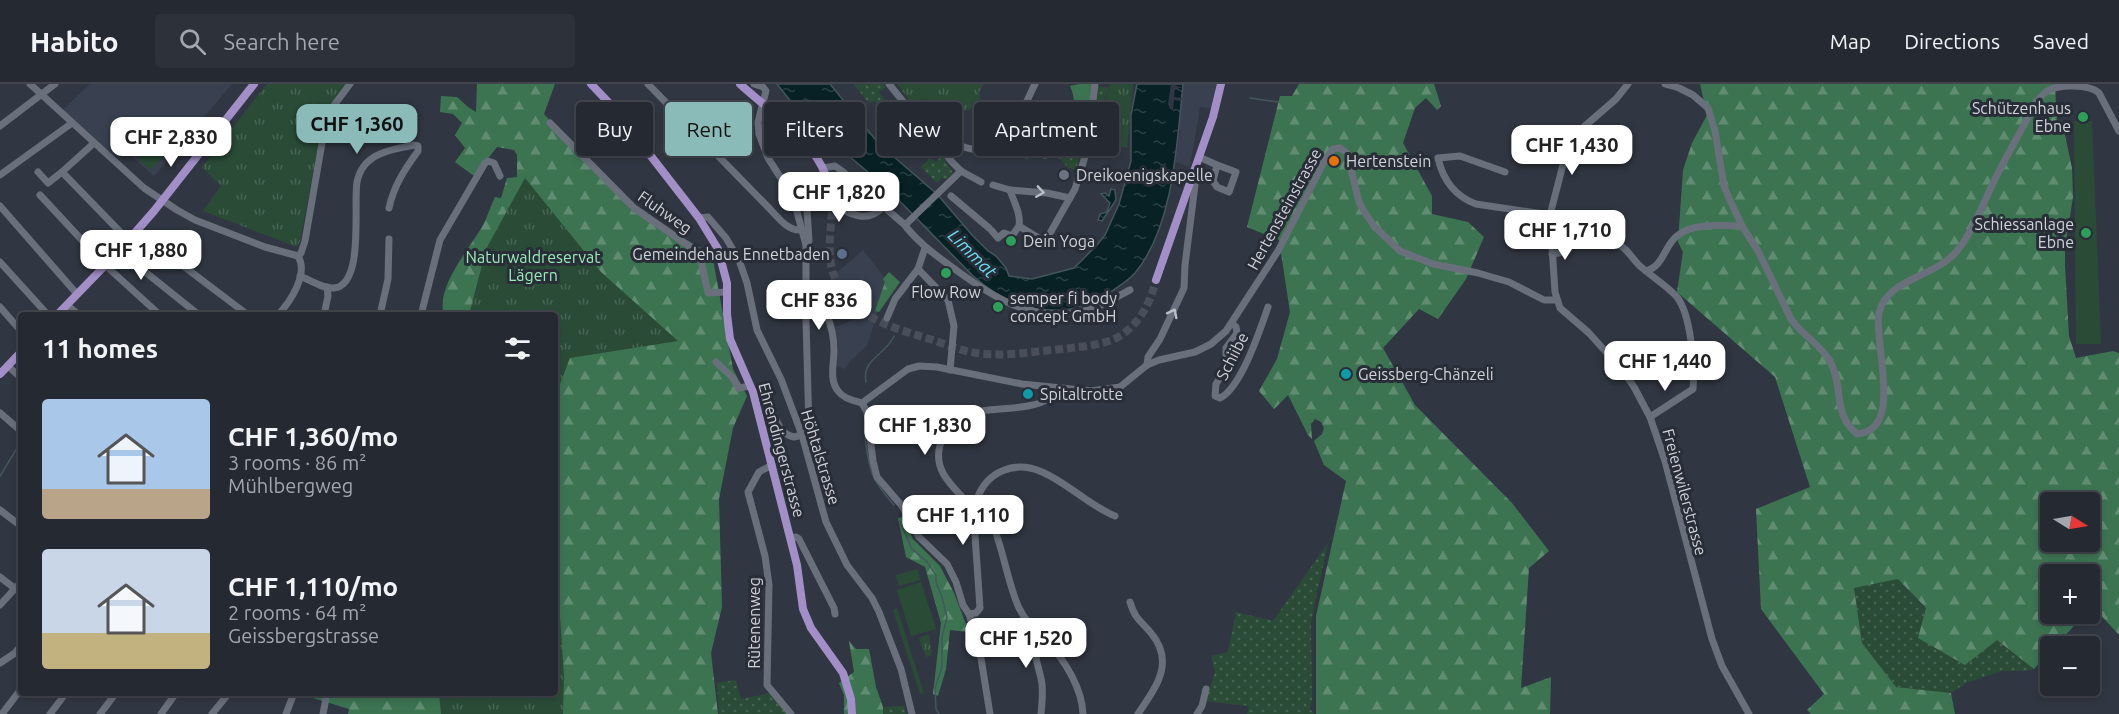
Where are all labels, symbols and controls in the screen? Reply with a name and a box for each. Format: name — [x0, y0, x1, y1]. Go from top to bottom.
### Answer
search box — [155, 14, 575, 68]
icon: search — [176, 25, 209, 58]
text: Habito — [30, 26, 119, 57]
text: Search here — [224, 29, 340, 54]
text: Map — [1830, 29, 1871, 53]
text: Directions — [1904, 29, 2000, 53]
text: Saved — [2033, 29, 2089, 53]
place label: Schützenhaus Ebne — [1972, 99, 2071, 135]
chip: Buy — [576, 102, 653, 156]
chip: Rent — [665, 102, 752, 156]
chip: Filters — [764, 102, 865, 156]
chip: New — [877, 102, 962, 156]
chip: Apartment — [974, 102, 1119, 156]
pin: CHF 1,360 — [288, 104, 426, 155]
marker: Schützenhaus Ebne — [2076, 110, 2090, 124]
text: CHF 1,360 — [310, 112, 404, 135]
pin: CHF 2,830 — [102, 117, 240, 168]
text: CHF 2,830 — [124, 125, 218, 148]
pin: CHF 1,430 — [1503, 125, 1641, 176]
text: CHF 1,430 — [1525, 133, 1619, 156]
street label: Hertensteinstrasse — [1243, 145, 1325, 273]
place label: Hertenstein — [1346, 152, 1431, 170]
marker: Hertenstein — [1327, 154, 1341, 168]
place label: Dreikoenigskapelle — [1076, 166, 1213, 184]
marker: Dreikoenigskapelle — [1057, 168, 1071, 182]
pin: CHF 1,820 — [770, 172, 908, 223]
text: CHF 1,820 — [792, 180, 886, 203]
one-way arrow — [1036, 186, 1045, 198]
street label: Fluhweg — [635, 187, 695, 237]
pin: CHF 1,710 — [1496, 210, 1634, 261]
place label: Schiessanlage Ebne — [1975, 215, 2074, 251]
text: CHF 1,710 — [1518, 218, 1612, 241]
water label: Limmat — [945, 225, 1002, 282]
marker: Schiessanlage Ebne — [2079, 226, 2093, 240]
pin: CHF 1,880 — [72, 230, 210, 281]
place label: Dein Yoga — [1023, 232, 1095, 250]
marker: Dein Yoga — [1004, 234, 1018, 248]
text: CHF 1,880 — [94, 238, 188, 261]
place label: Gemeindehaus Ennetbaden — [632, 245, 830, 263]
marker: Gemeindehaus Ennetbaden — [835, 247, 849, 261]
park label: Naturwaldreservat Lägern — [465, 248, 601, 284]
marker: Flow Row — [939, 266, 953, 280]
pin: CHF 836 — [764, 280, 874, 331]
place label: Flow Row — [911, 283, 981, 301]
text: CHF 836 — [780, 288, 858, 311]
place label: semper fi body concept GmbH — [1010, 289, 1117, 325]
marker: semper fi body concept GmbH — [991, 300, 1005, 314]
one-way arrow — [1165, 308, 1177, 319]
street label: Schiibe — [1212, 329, 1252, 383]
icon: filters — [501, 332, 534, 365]
text: 11 homes — [42, 334, 158, 363]
pin: CHF 1,440 — [1596, 341, 1734, 392]
text: CHF 1,440 — [1618, 349, 1712, 372]
place label: Geissberg-Chänzeli — [1358, 365, 1494, 383]
marker: Geissberg-Chänzeli — [1339, 367, 1353, 381]
street label: Ehrendingerstrasse — [755, 381, 809, 519]
place label: Spitaltrotte — [1040, 385, 1123, 403]
marker: Spitaltrotte — [1021, 387, 1035, 401]
pin: CHF 1,830 — [856, 405, 994, 456]
street label: Höhtalstrasse — [798, 407, 844, 507]
text: CHF 1,830 — [878, 413, 972, 436]
text: CHF 1,360/mo — [228, 422, 398, 451]
icon: home — [90, 423, 162, 495]
street label: Freienwilerstrasse — [1659, 427, 1711, 557]
text: 3 rooms · 86 m² — [228, 451, 366, 474]
text: Mühlbergweg — [228, 474, 353, 497]
north arrow — [2040, 492, 2100, 552]
map controls — [2040, 492, 2100, 696]
pin: CHF 1,110 — [894, 495, 1032, 546]
text: CHF 1,110 — [916, 503, 1010, 526]
button: + — [2040, 564, 2100, 624]
text: CHF 1,110/mo — [228, 572, 398, 601]
icon: home — [90, 573, 162, 645]
street label: Rütenenweg — [745, 577, 763, 669]
text: 2 rooms · 64 m² — [228, 601, 366, 624]
pin: CHF 1,520 — [957, 618, 1095, 669]
text: Geissbergstrasse — [228, 624, 379, 647]
text: CHF 1,520 — [979, 626, 1073, 649]
button: − — [2040, 636, 2100, 696]

